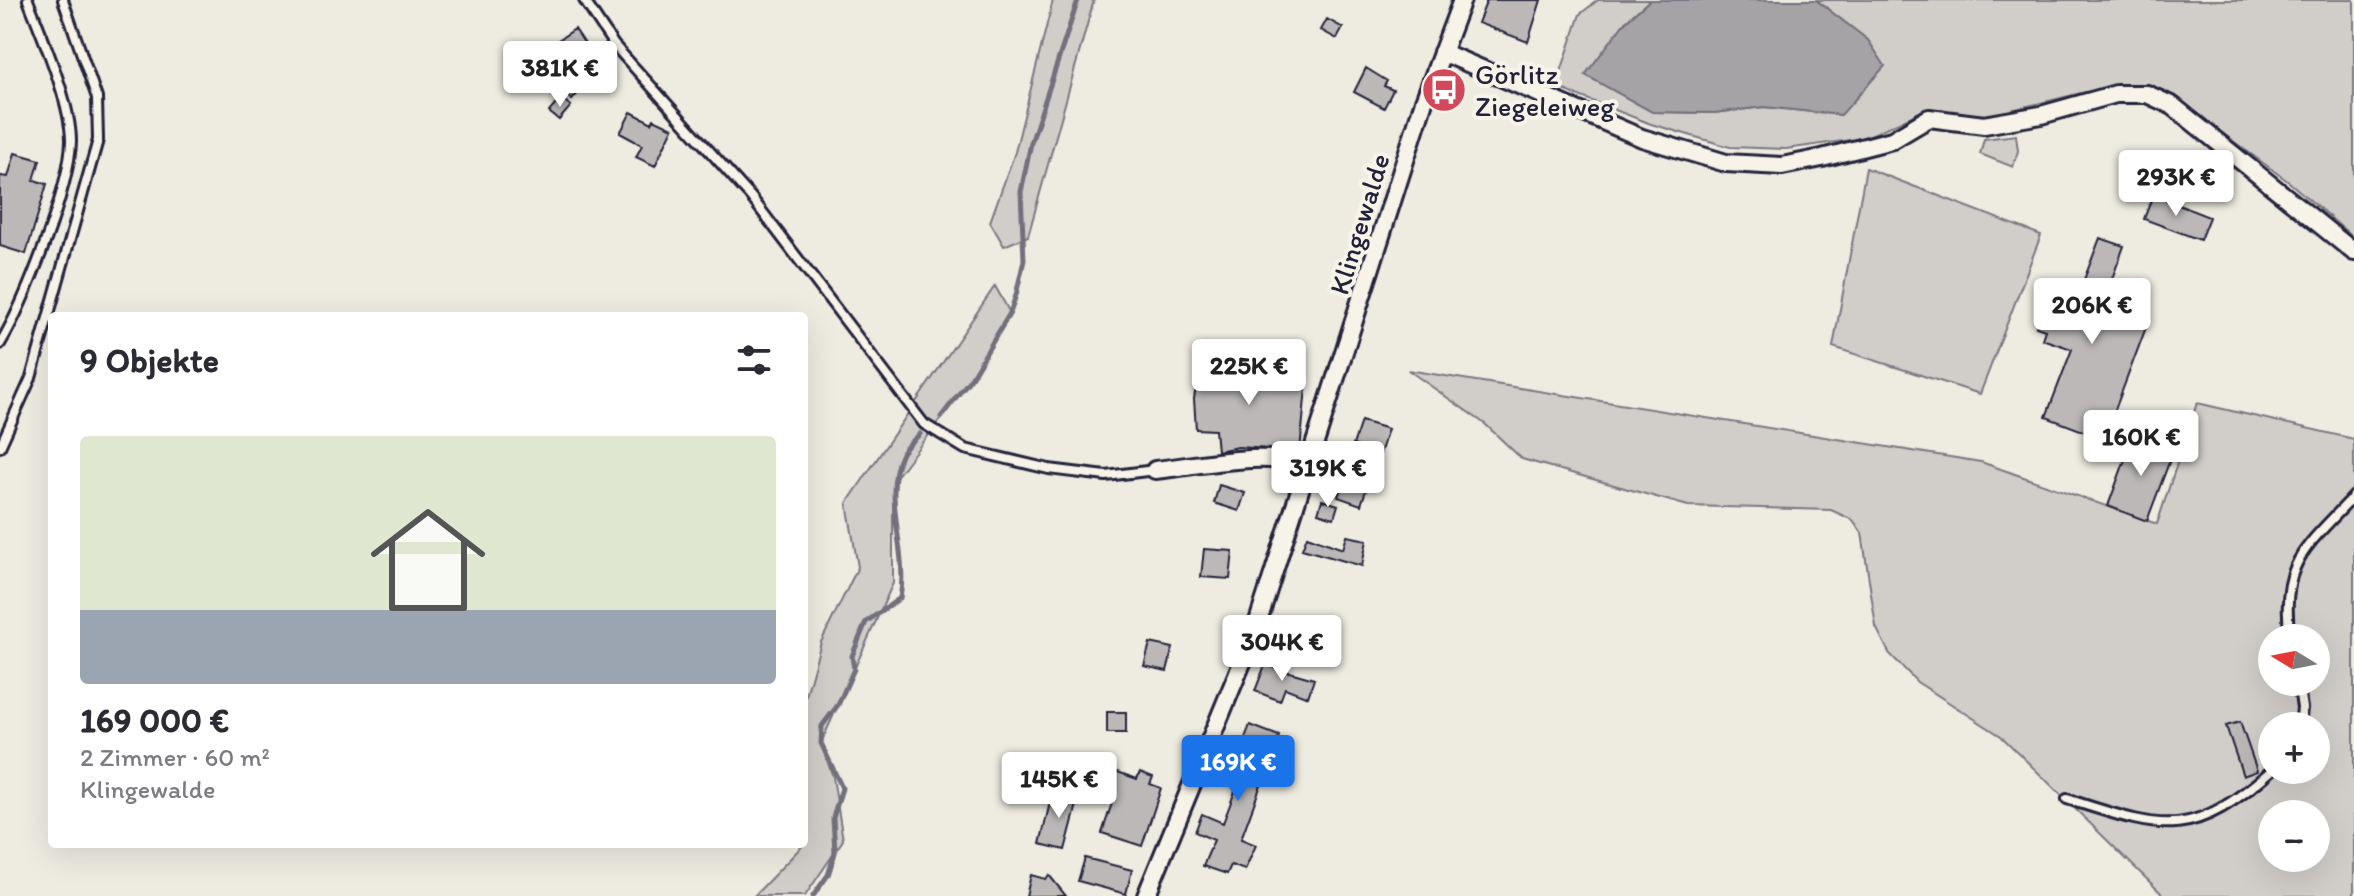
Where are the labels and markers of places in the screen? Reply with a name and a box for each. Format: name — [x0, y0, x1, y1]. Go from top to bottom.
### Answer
pin: 381K € — [495, 41, 625, 109]
place label: Görlitz Ziegeleiweg — [1475, 57, 1615, 123]
bus stop icon: Görlitz Ziegeleiweg — [1420, 66, 1468, 114]
pin: 293K € — [2111, 150, 2241, 218]
pin: 206K € — [2027, 278, 2157, 346]
pin: 225K € — [1184, 339, 1314, 407]
pin: 160K € — [2076, 410, 2206, 478]
pin: 319K € — [1263, 441, 1393, 509]
pin: 304K € — [1217, 615, 1347, 683]
pin: 169K € — [1173, 735, 1303, 803]
pin: 145K € — [994, 752, 1124, 820]

